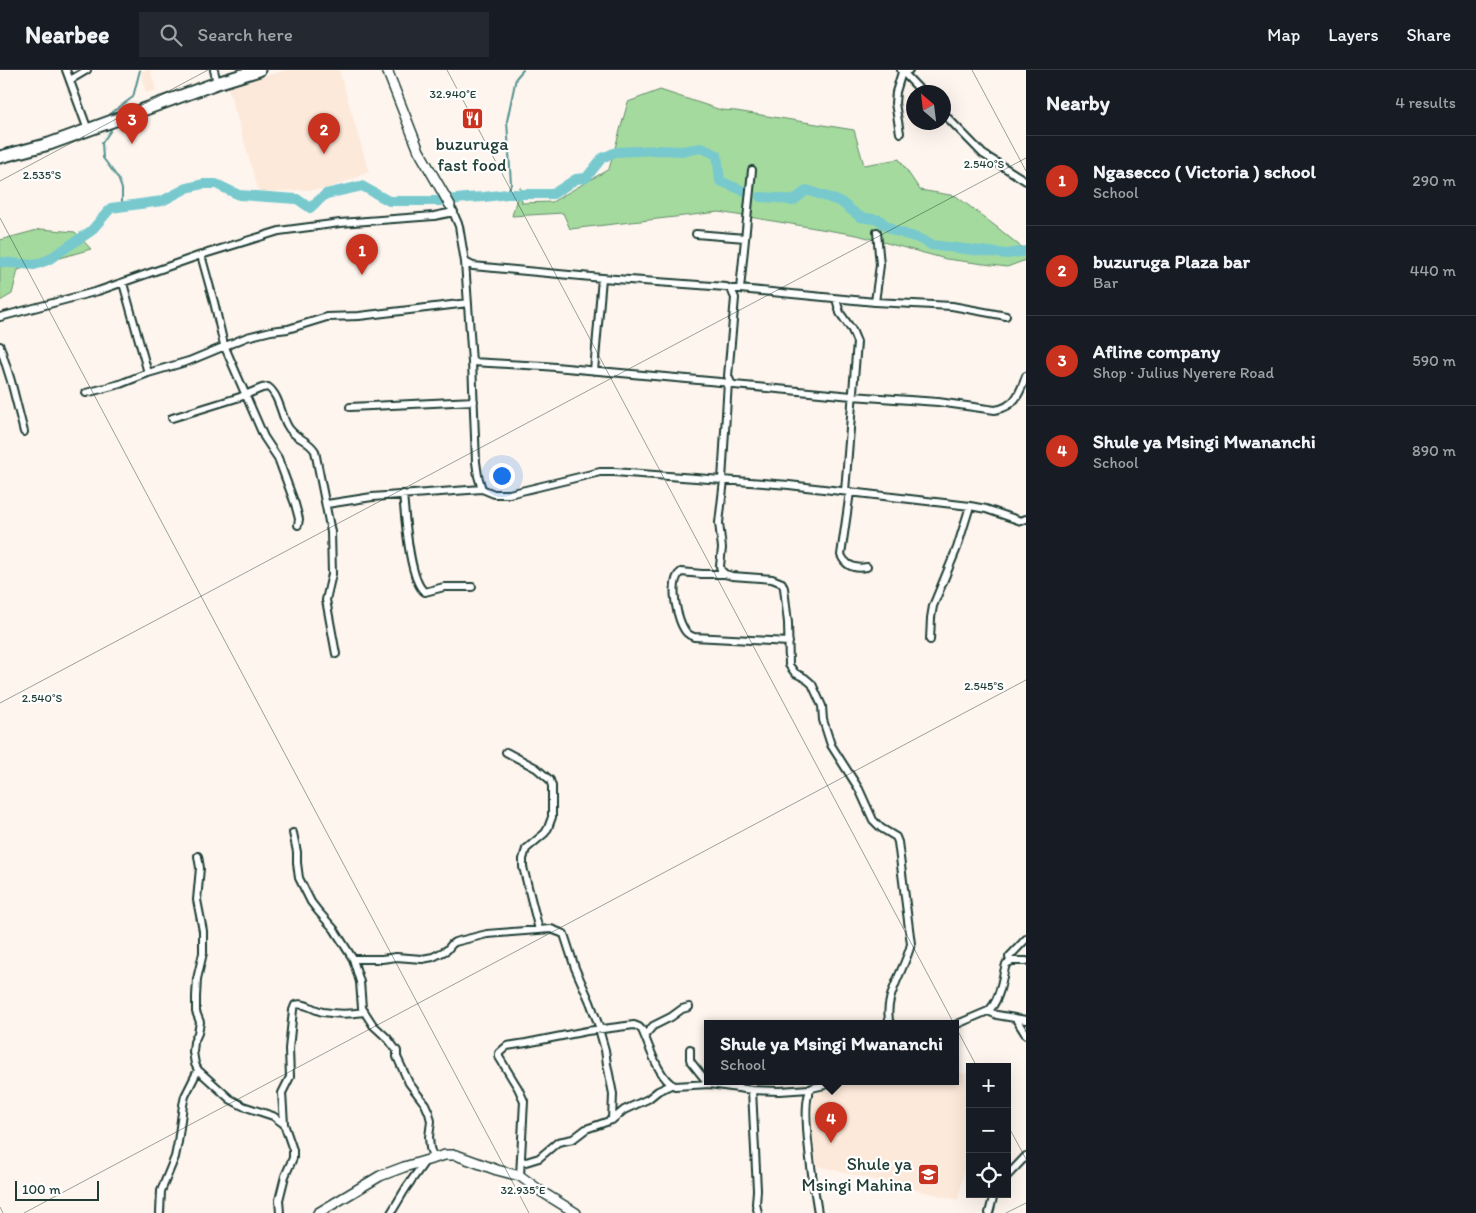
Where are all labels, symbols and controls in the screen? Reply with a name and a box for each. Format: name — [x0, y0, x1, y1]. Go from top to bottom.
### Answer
search box — [139, 12, 489, 57]
text: Nearbee — [25, 20, 109, 49]
icon: search — [157, 21, 185, 49]
text: Search here — [197, 23, 293, 46]
text: Map — [1267, 24, 1300, 46]
text: Layers — [1328, 24, 1378, 46]
text: Share — [1406, 24, 1451, 46]
north arrow — [906, 85, 951, 130]
text: 32.940°E — [430, 87, 477, 101]
text: Nearby — [1046, 90, 1110, 115]
text: 4 results — [1395, 93, 1456, 112]
pin: 3 — [116, 103, 148, 144]
restaurant icon: buzuruga fast food — [460, 107, 484, 131]
pin: 2 — [308, 113, 340, 154]
place label: buzuruga fast food — [435, 133, 509, 176]
text: 2.540°S — [964, 157, 1004, 171]
text: Ngasecco ( Victoria ) school — [1093, 160, 1316, 183]
text: 2.535°S — [23, 168, 62, 182]
text: 1 — [1058, 171, 1066, 190]
text: 290 m — [1412, 171, 1456, 190]
text: School — [1093, 183, 1139, 202]
pin: 1 — [346, 234, 378, 275]
text: buzuruga Plaza bar — [1093, 250, 1250, 273]
text: 2 — [1058, 261, 1066, 280]
text: 440 m — [1410, 261, 1456, 280]
text: Bar — [1093, 273, 1118, 292]
text: Afline company — [1093, 340, 1220, 363]
text: 3 — [1058, 351, 1066, 370]
text: 590 m — [1412, 351, 1456, 370]
text: Shop · Julius Nyerere Road — [1093, 363, 1274, 382]
text: Shule ya Msingi Mwananchi — [1093, 430, 1316, 453]
text: 4 — [1057, 441, 1067, 460]
text: 890 m — [1412, 441, 1456, 460]
text: School — [1093, 453, 1139, 472]
your location — [489, 463, 515, 489]
text: 2.545°S — [964, 679, 1004, 693]
text: 2.540°S — [22, 691, 62, 705]
popup — [704, 1020, 959, 1085]
text: Shule ya Msingi Mwananchi — [720, 1032, 943, 1055]
text: School — [720, 1055, 766, 1074]
map controls — [966, 1063, 1011, 1198]
button: + — [966, 1063, 1011, 1108]
pin: 4 — [815, 1102, 847, 1143]
button: − — [966, 1108, 1011, 1153]
place label: Shule ya Msingi Mahina — [802, 1153, 913, 1196]
button: locate — [966, 1153, 1011, 1198]
school or university icon: Shule ya Msingi Mahina — [916, 1162, 940, 1186]
scale bar — [15, 1178, 99, 1201]
text: 100 m — [22, 1181, 61, 1198]
text: 32.935°E — [500, 1183, 546, 1197]

